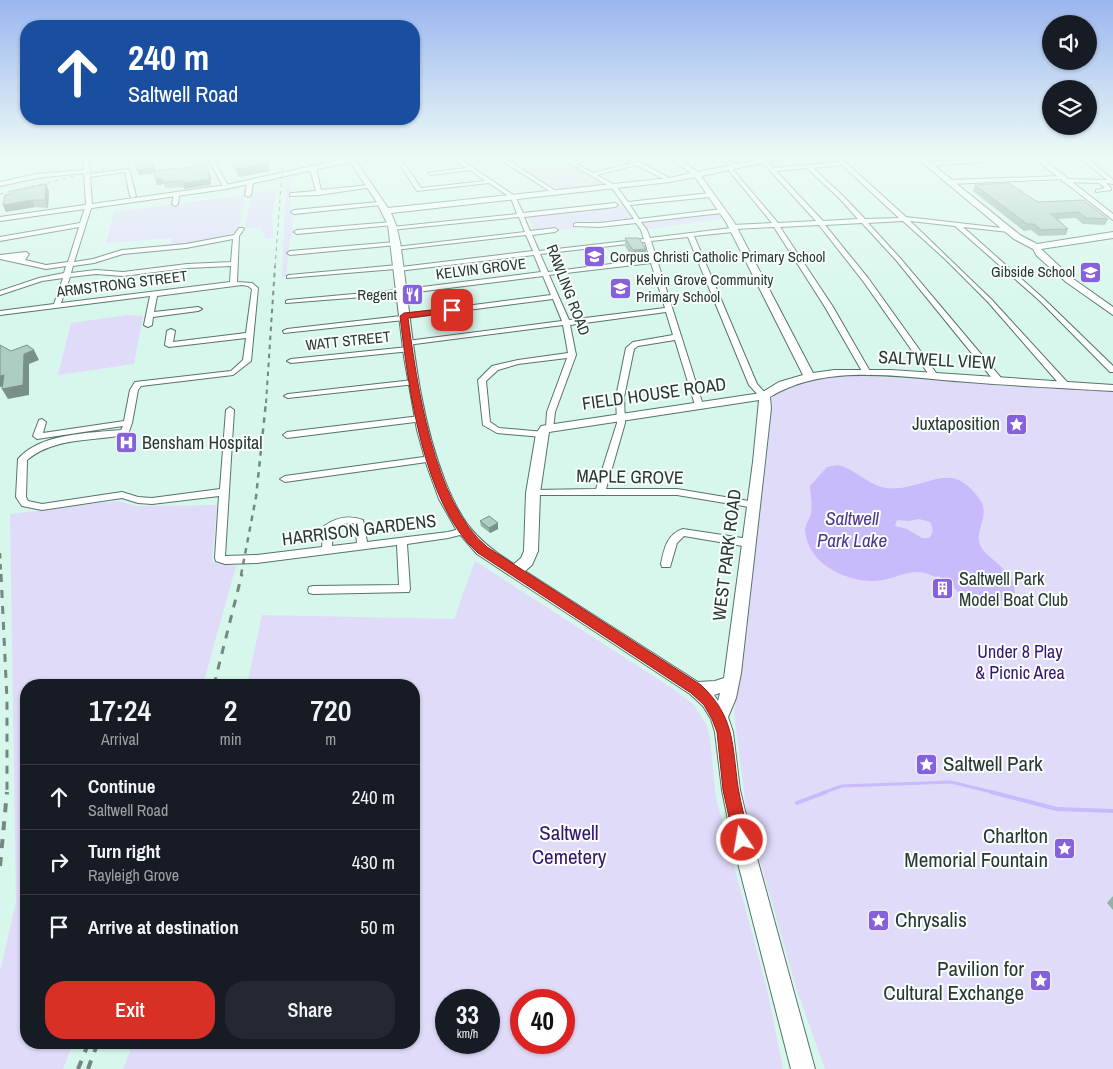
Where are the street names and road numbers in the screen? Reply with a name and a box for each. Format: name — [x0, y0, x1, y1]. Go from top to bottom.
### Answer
street label: RAWLING ROAD — [541, 241, 595, 338]
street label: KELVIN GROVE — [435, 253, 527, 284]
street label: ARMSTRONG STREET — [54, 265, 189, 302]
street label: WATT STREET — [304, 326, 392, 355]
street label: SALTWELL VIEW — [878, 344, 996, 375]
street label: FIELD HOUSE ROAD — [580, 371, 728, 416]
street label: MAPLE GROVE — [576, 463, 684, 490]
street label: WEST PARK ROAD — [706, 488, 747, 622]
street label: HARRISON GARDENS — [280, 508, 438, 551]

